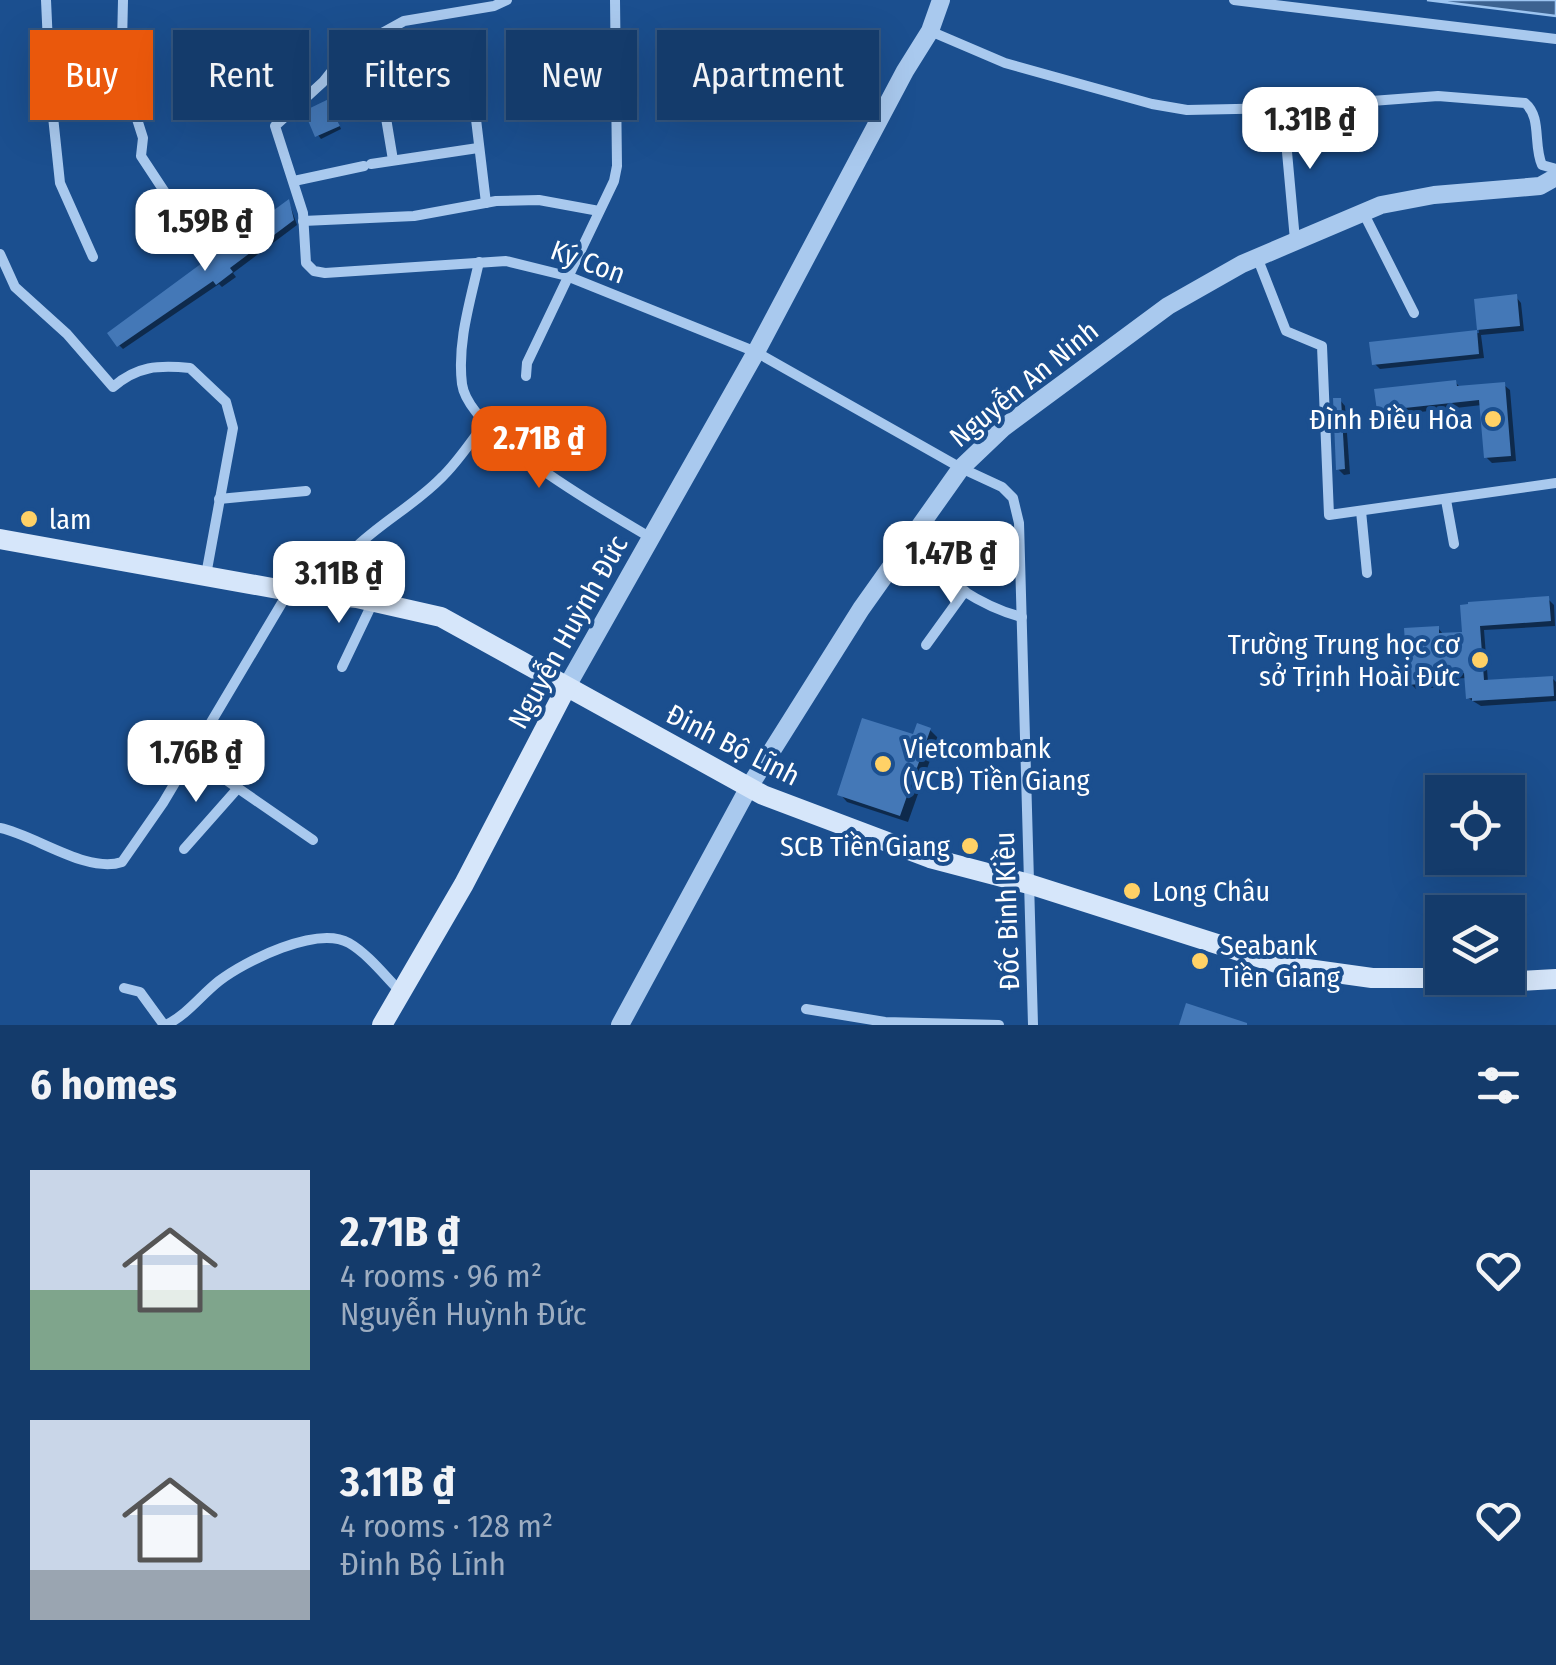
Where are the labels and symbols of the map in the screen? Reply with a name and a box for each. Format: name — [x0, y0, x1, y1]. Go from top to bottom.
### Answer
pin: 1.31B ₫ — [1218, 87, 1402, 172]
pin: 1.59B ₫ — [113, 189, 297, 274]
street label: Ký Con — [546, 233, 630, 291]
street label: Nguyễn An Ninh — [943, 314, 1105, 454]
place label: Đình Điều Hòa — [1309, 403, 1473, 436]
pin: 2.71B ₫ — [447, 406, 631, 491]
marker: Đình Điều Hòa — [1482, 408, 1504, 430]
place label: lam — [49, 503, 92, 536]
marker: lam — [18, 508, 40, 530]
pin: 1.47B ₫ — [859, 521, 1043, 606]
street label: Nguyễn Huỳnh Đức — [501, 530, 635, 734]
pin: 3.11B ₫ — [247, 541, 431, 626]
place label: Trường Trung học cơ sở Trịnh Hoài Đức — [1228, 628, 1460, 693]
marker: Trường Trung học cơ sở Trịnh Hoài Đức — [1469, 649, 1491, 671]
street label: Đinh Bộ Lĩnh — [661, 697, 805, 793]
pin: 1.76B ₫ — [104, 720, 288, 805]
place label: Vietcombank (VCB) Tiền Giang — [903, 732, 1091, 797]
marker: Vietcombank (VCB) Tiền Giang — [872, 753, 894, 775]
place label: SCB Tiền Giang — [780, 830, 951, 863]
street label: Đốc Binh Kiều — [988, 831, 1026, 991]
marker: SCB Tiền Giang — [959, 835, 981, 857]
place label: Long Châu — [1152, 875, 1270, 908]
marker: Long Châu — [1121, 880, 1143, 902]
place label: Seabank Tiền Giang — [1220, 929, 1341, 994]
marker: Seabank Tiền Giang — [1189, 950, 1211, 972]

